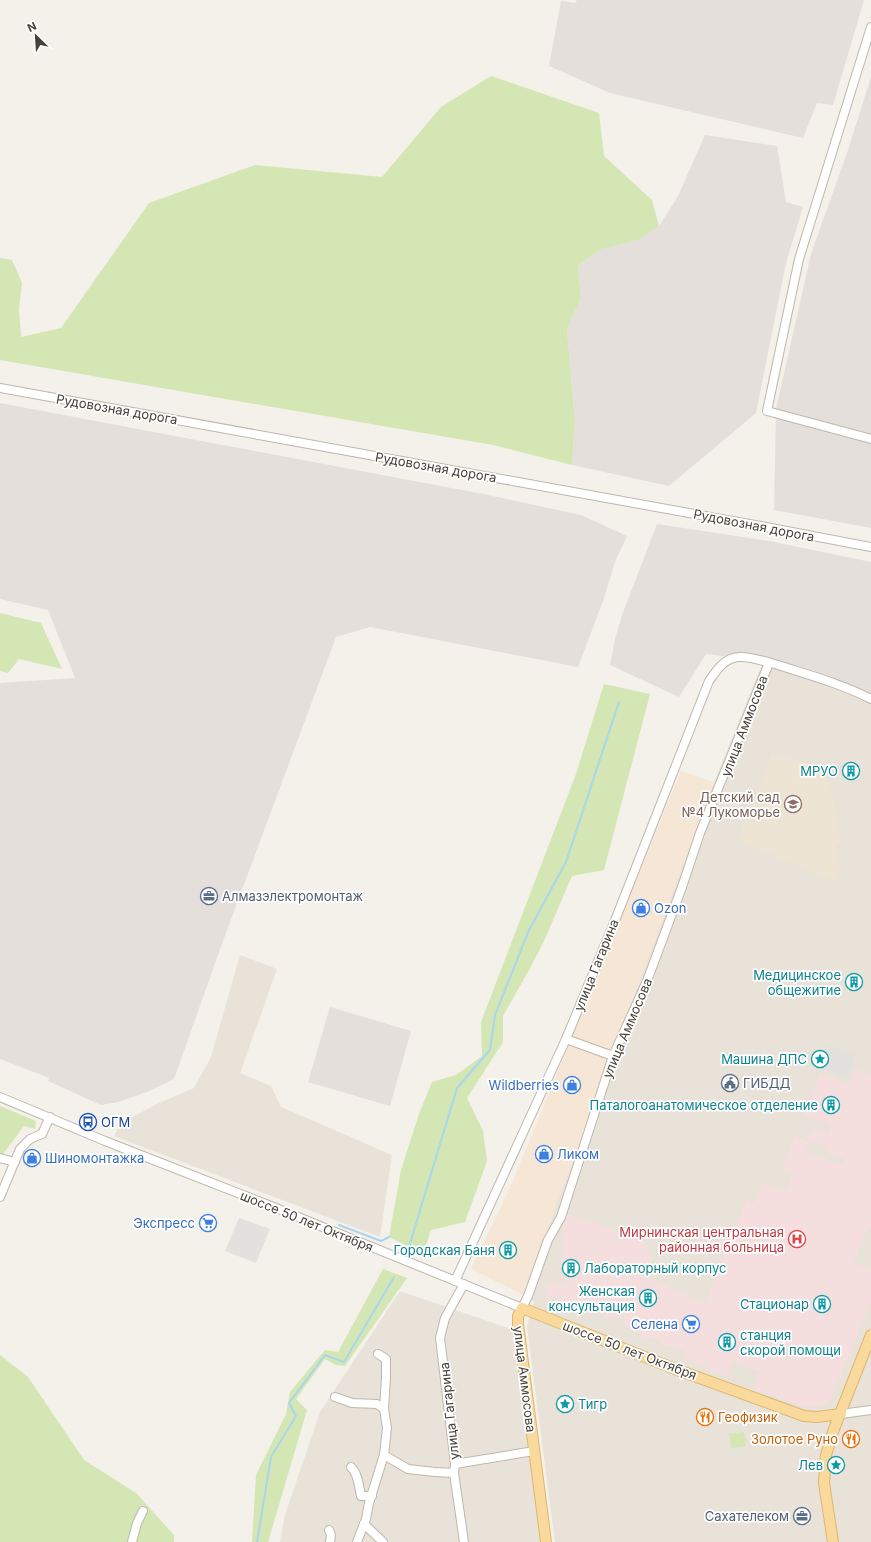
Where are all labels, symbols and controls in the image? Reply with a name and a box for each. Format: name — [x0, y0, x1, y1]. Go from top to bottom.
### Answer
north arrow — [16, 16, 56, 56]
text: N — [25, 19, 39, 35]
street label: Рудовозная дорога — [55, 390, 179, 428]
street label: Рудовозная дорога — [374, 448, 498, 486]
street label: Рудовозная дорога — [692, 505, 816, 545]
street label: улица Аммосова — [717, 673, 771, 779]
building icon: МРУО — [841, 761, 861, 781]
place label: МРУО — [800, 763, 838, 779]
place label: Детский сад №4 Лукоморье — [681, 789, 780, 820]
school or university icon: Детский сад №4 Лукоморье — [783, 794, 803, 814]
office icon: Алмазэлектромонтаж — [199, 886, 219, 906]
place label: Алмазэлектромонтаж — [222, 888, 363, 904]
shop icon: Ozon — [631, 898, 651, 918]
place label: Ozon — [654, 900, 686, 916]
street label: улица Гагарина — [570, 917, 622, 1013]
place label: Медицинское общежитие — [753, 967, 841, 998]
building icon: Медицинское общежитие — [844, 972, 864, 992]
street label: улица Аммосова — [599, 976, 655, 1080]
place icon: Машина ДПС — [810, 1049, 830, 1069]
place label: Машина ДПС — [721, 1051, 807, 1067]
public building icon: ГИБДД — [720, 1073, 740, 1093]
shop icon: Wildberries — [562, 1075, 582, 1095]
place label: ГИБДД — [743, 1075, 791, 1091]
place label: Wildberries — [489, 1077, 559, 1093]
building icon: Паталогоанатомическое отделение — [821, 1095, 841, 1115]
place label: Паталогоанатомическое отделение — [590, 1097, 818, 1113]
bus stop icon: ОГМ — [78, 1112, 98, 1132]
place label: ОГМ — [101, 1114, 130, 1130]
shop icon: Ликом — [534, 1144, 554, 1164]
place label: Ликом — [557, 1146, 599, 1162]
shop icon: Шиномонтажка — [22, 1148, 42, 1168]
place label: Шиномонтажка — [45, 1150, 144, 1166]
street label: шоссе 50 лет Октября — [238, 1187, 376, 1255]
supermarket icon: Экспресс — [198, 1213, 218, 1233]
place label: Экспресс — [133, 1215, 195, 1231]
place label: Мирнинская центральная районная больница — [619, 1224, 784, 1255]
hospital icon: Мирнинская центральная районная больница — [787, 1229, 807, 1249]
building icon: Городская Баня — [498, 1240, 518, 1260]
place label: Городская Баня — [394, 1242, 495, 1258]
building icon: Лабораторный корпус — [561, 1258, 581, 1278]
place label: Лабораторный корпус — [584, 1260, 727, 1276]
place label: Женская консультация — [548, 1283, 635, 1314]
building icon: Женская консультация — [638, 1288, 658, 1308]
building icon: Стационар — [812, 1294, 832, 1314]
place label: Стационар — [740, 1296, 809, 1312]
supermarket icon: Селена — [681, 1314, 701, 1334]
place label: Селена — [631, 1316, 678, 1332]
street label: шоссе 50 лет Октября — [561, 1317, 699, 1383]
street label: улица Аммосова — [511, 1325, 539, 1433]
place label: станция скорой помощи — [740, 1327, 841, 1358]
building icon: станция скорой помощи — [717, 1332, 737, 1352]
street label: улица Гагарина — [436, 1361, 462, 1461]
place icon: Тигр — [555, 1394, 575, 1414]
place label: Тигр — [578, 1396, 607, 1412]
restaurant icon: Геофизик — [695, 1407, 715, 1427]
place label: Геофизик — [718, 1409, 778, 1425]
restaurant icon: Золотое Руно — [841, 1429, 861, 1449]
place label: Золотое Руно — [751, 1431, 838, 1447]
place icon: Лев — [826, 1455, 846, 1475]
place label: Лев — [798, 1457, 823, 1473]
office icon: Сахателеком — [792, 1506, 812, 1526]
place label: Сахателеком — [705, 1508, 789, 1524]

